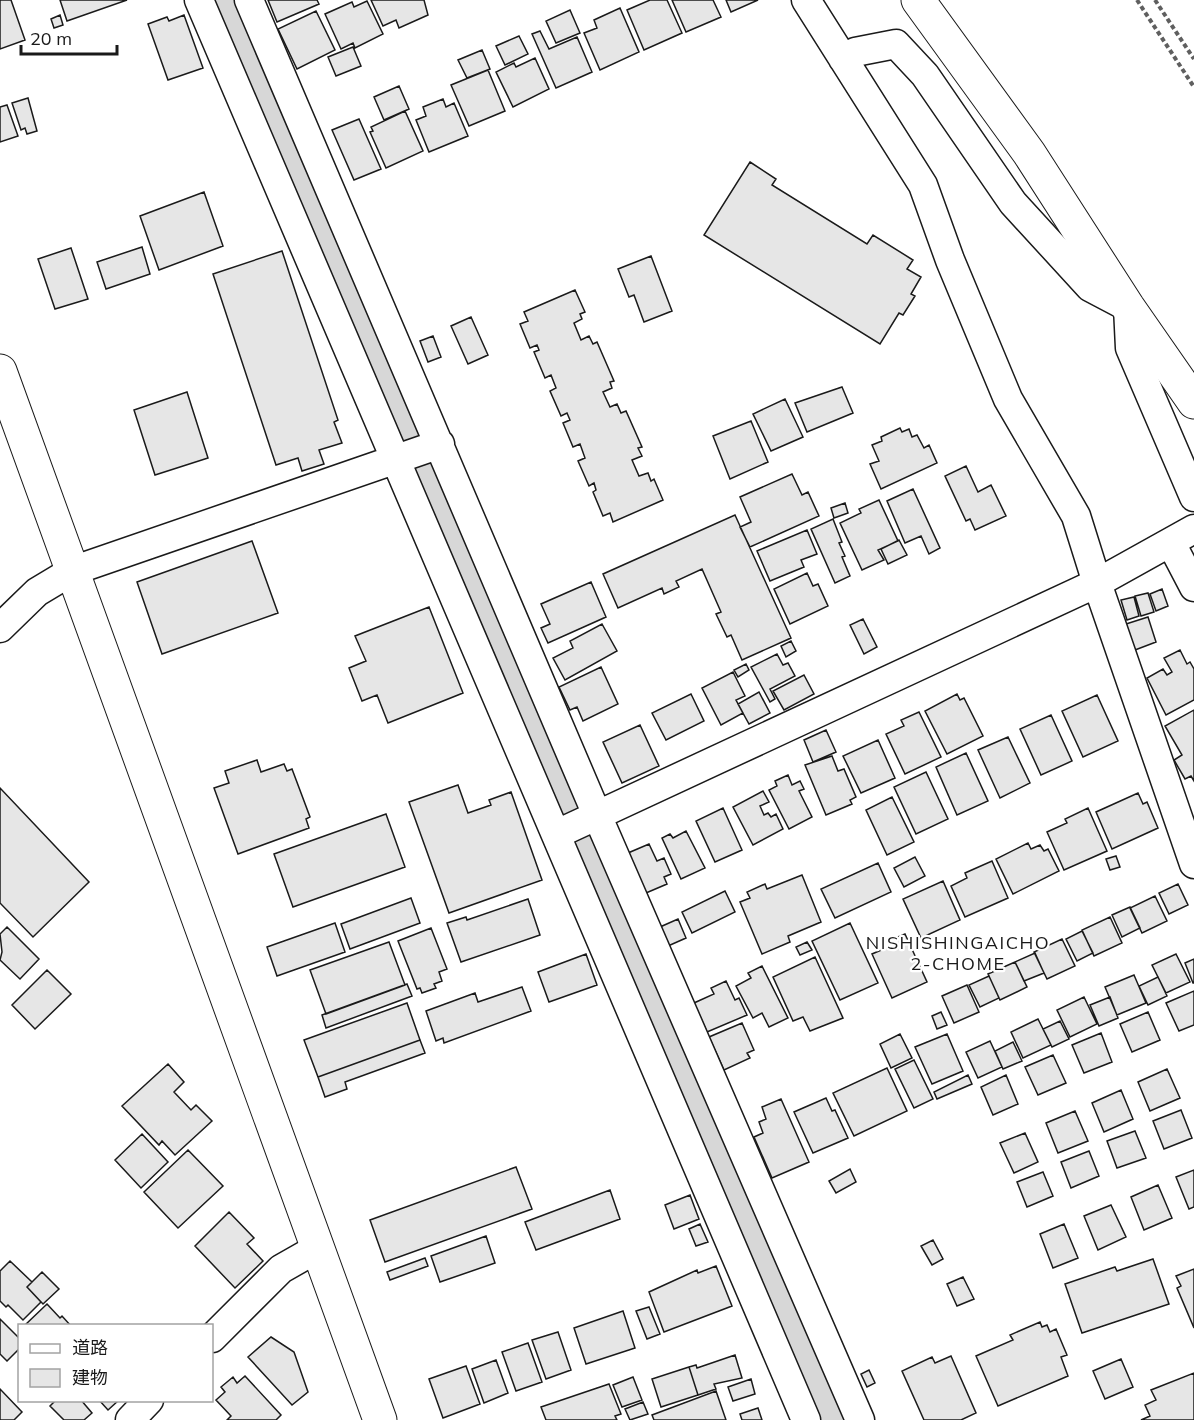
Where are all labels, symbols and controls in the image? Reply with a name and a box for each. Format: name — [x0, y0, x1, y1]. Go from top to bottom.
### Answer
scale bar — [21, 18, 117, 56]
text: 20 m — [30, 27, 72, 50]
district label: NISHISHINGAICHO 2-CHOME — [866, 931, 1050, 975]
legend — [18, 1324, 213, 1402]
text: 道路 — [72, 1336, 108, 1359]
text: 建物 — [72, 1366, 108, 1389]

